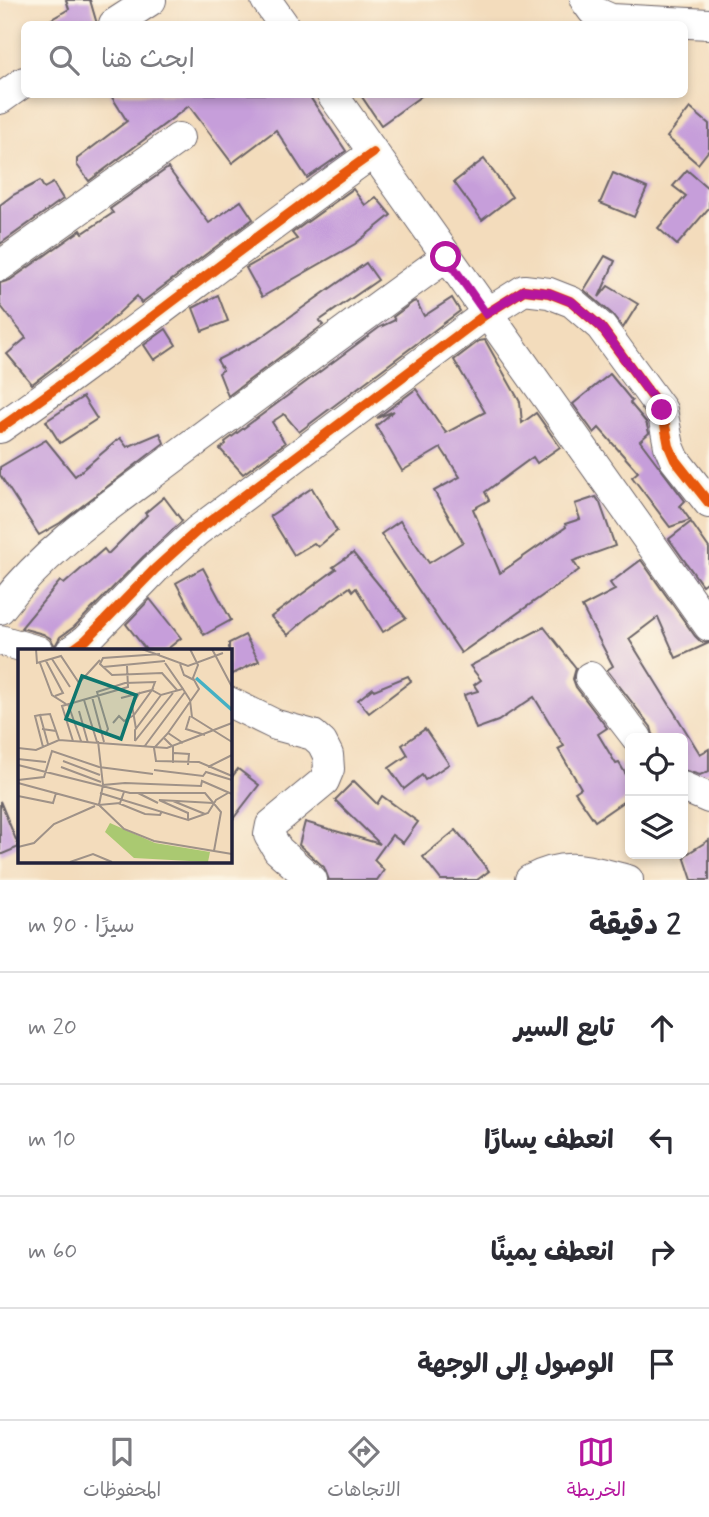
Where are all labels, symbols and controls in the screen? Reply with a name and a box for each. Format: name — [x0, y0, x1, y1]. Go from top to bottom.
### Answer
search box — [21, 21, 688, 98]
icon: search — [45, 41, 83, 79]
text: ابحث هنا — [101, 43, 195, 77]
route start — [430, 241, 461, 272]
route end — [646, 394, 677, 425]
inset map — [18, 649, 231, 862]
map controls — [625, 733, 688, 859]
button: locate — [625, 733, 688, 796]
button: layers — [625, 796, 688, 859]
text: 2 دقيقة — [589, 906, 681, 945]
text: سيرًا · 90 m — [28, 911, 135, 941]
icon: ahead — [643, 1009, 681, 1047]
text: تابع السير — [514, 1012, 614, 1046]
text: 20 m — [28, 1013, 77, 1043]
icon: left — [643, 1121, 681, 1159]
text: انعطف يسارًا — [484, 1124, 614, 1158]
text: 10 m — [28, 1125, 76, 1155]
icon: right — [643, 1233, 681, 1271]
text: انعطف يمينًا — [491, 1236, 614, 1270]
text: 60 m — [28, 1237, 77, 1267]
icon: arrive — [643, 1345, 681, 1383]
text: الوصول إلى الوجهة — [417, 1348, 614, 1382]
tab: المحفوظات — [83, 1433, 161, 1506]
tab: الاتجاهات — [327, 1433, 401, 1506]
tab: الخريطة — [567, 1433, 626, 1506]

